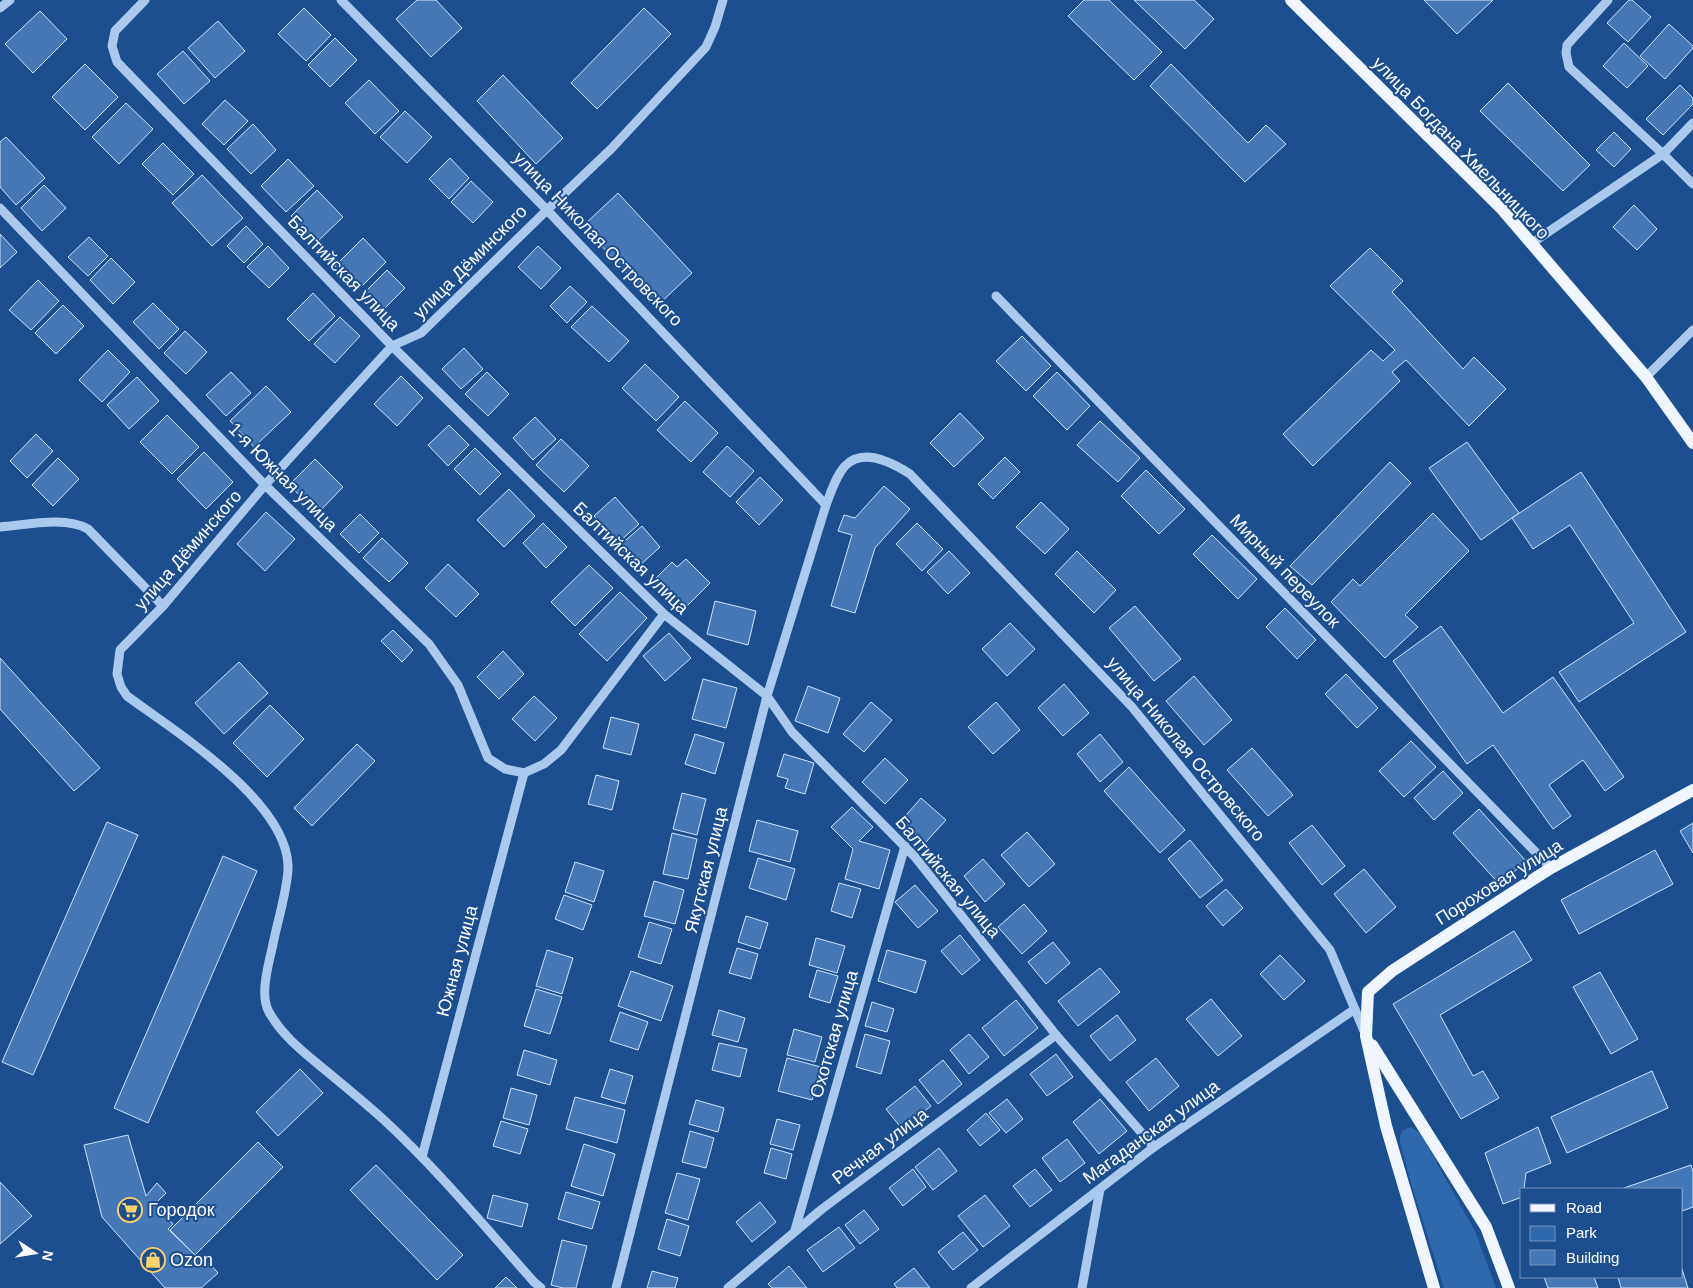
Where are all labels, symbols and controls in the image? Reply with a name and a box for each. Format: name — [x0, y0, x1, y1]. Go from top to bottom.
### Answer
street label: улица Богдана Хмельницкого — [1368, 53, 1554, 243]
street label: улица Николая Островского — [509, 148, 687, 330]
street label: улица Дёминского — [409, 201, 531, 323]
street label: Балтийская улица — [284, 211, 405, 335]
street label: 1-я Южная улица — [225, 419, 342, 536]
street label: улица Дёминского — [130, 486, 246, 614]
street label: Балтийская улица — [569, 498, 693, 619]
street label: Мирный переулок — [1226, 510, 1344, 632]
street label: улица Николая Островского — [1103, 653, 1269, 845]
street label: Якутская улица — [681, 804, 732, 935]
street label: Балтийская улица — [891, 812, 1005, 942]
street label: Пороховая улица — [1432, 835, 1567, 929]
street label: Южная улица — [433, 902, 482, 1019]
street label: Охотская улица — [806, 967, 862, 1100]
street label: Магаданская улица — [1079, 1075, 1224, 1188]
street label: Речная улица — [828, 1103, 932, 1188]
legend — [1520, 1188, 1683, 1278]
supermarket icon: Городок — [117, 1197, 143, 1223]
text: Road — [1566, 1199, 1602, 1216]
place label: Городок — [148, 1200, 215, 1220]
text: Park — [1566, 1224, 1597, 1241]
north arrow — [10, 1228, 60, 1278]
shop icon: Ozon — [140, 1247, 166, 1273]
text: N — [39, 1249, 57, 1262]
text: Building — [1566, 1249, 1619, 1266]
place label: Ozon — [170, 1250, 213, 1270]

